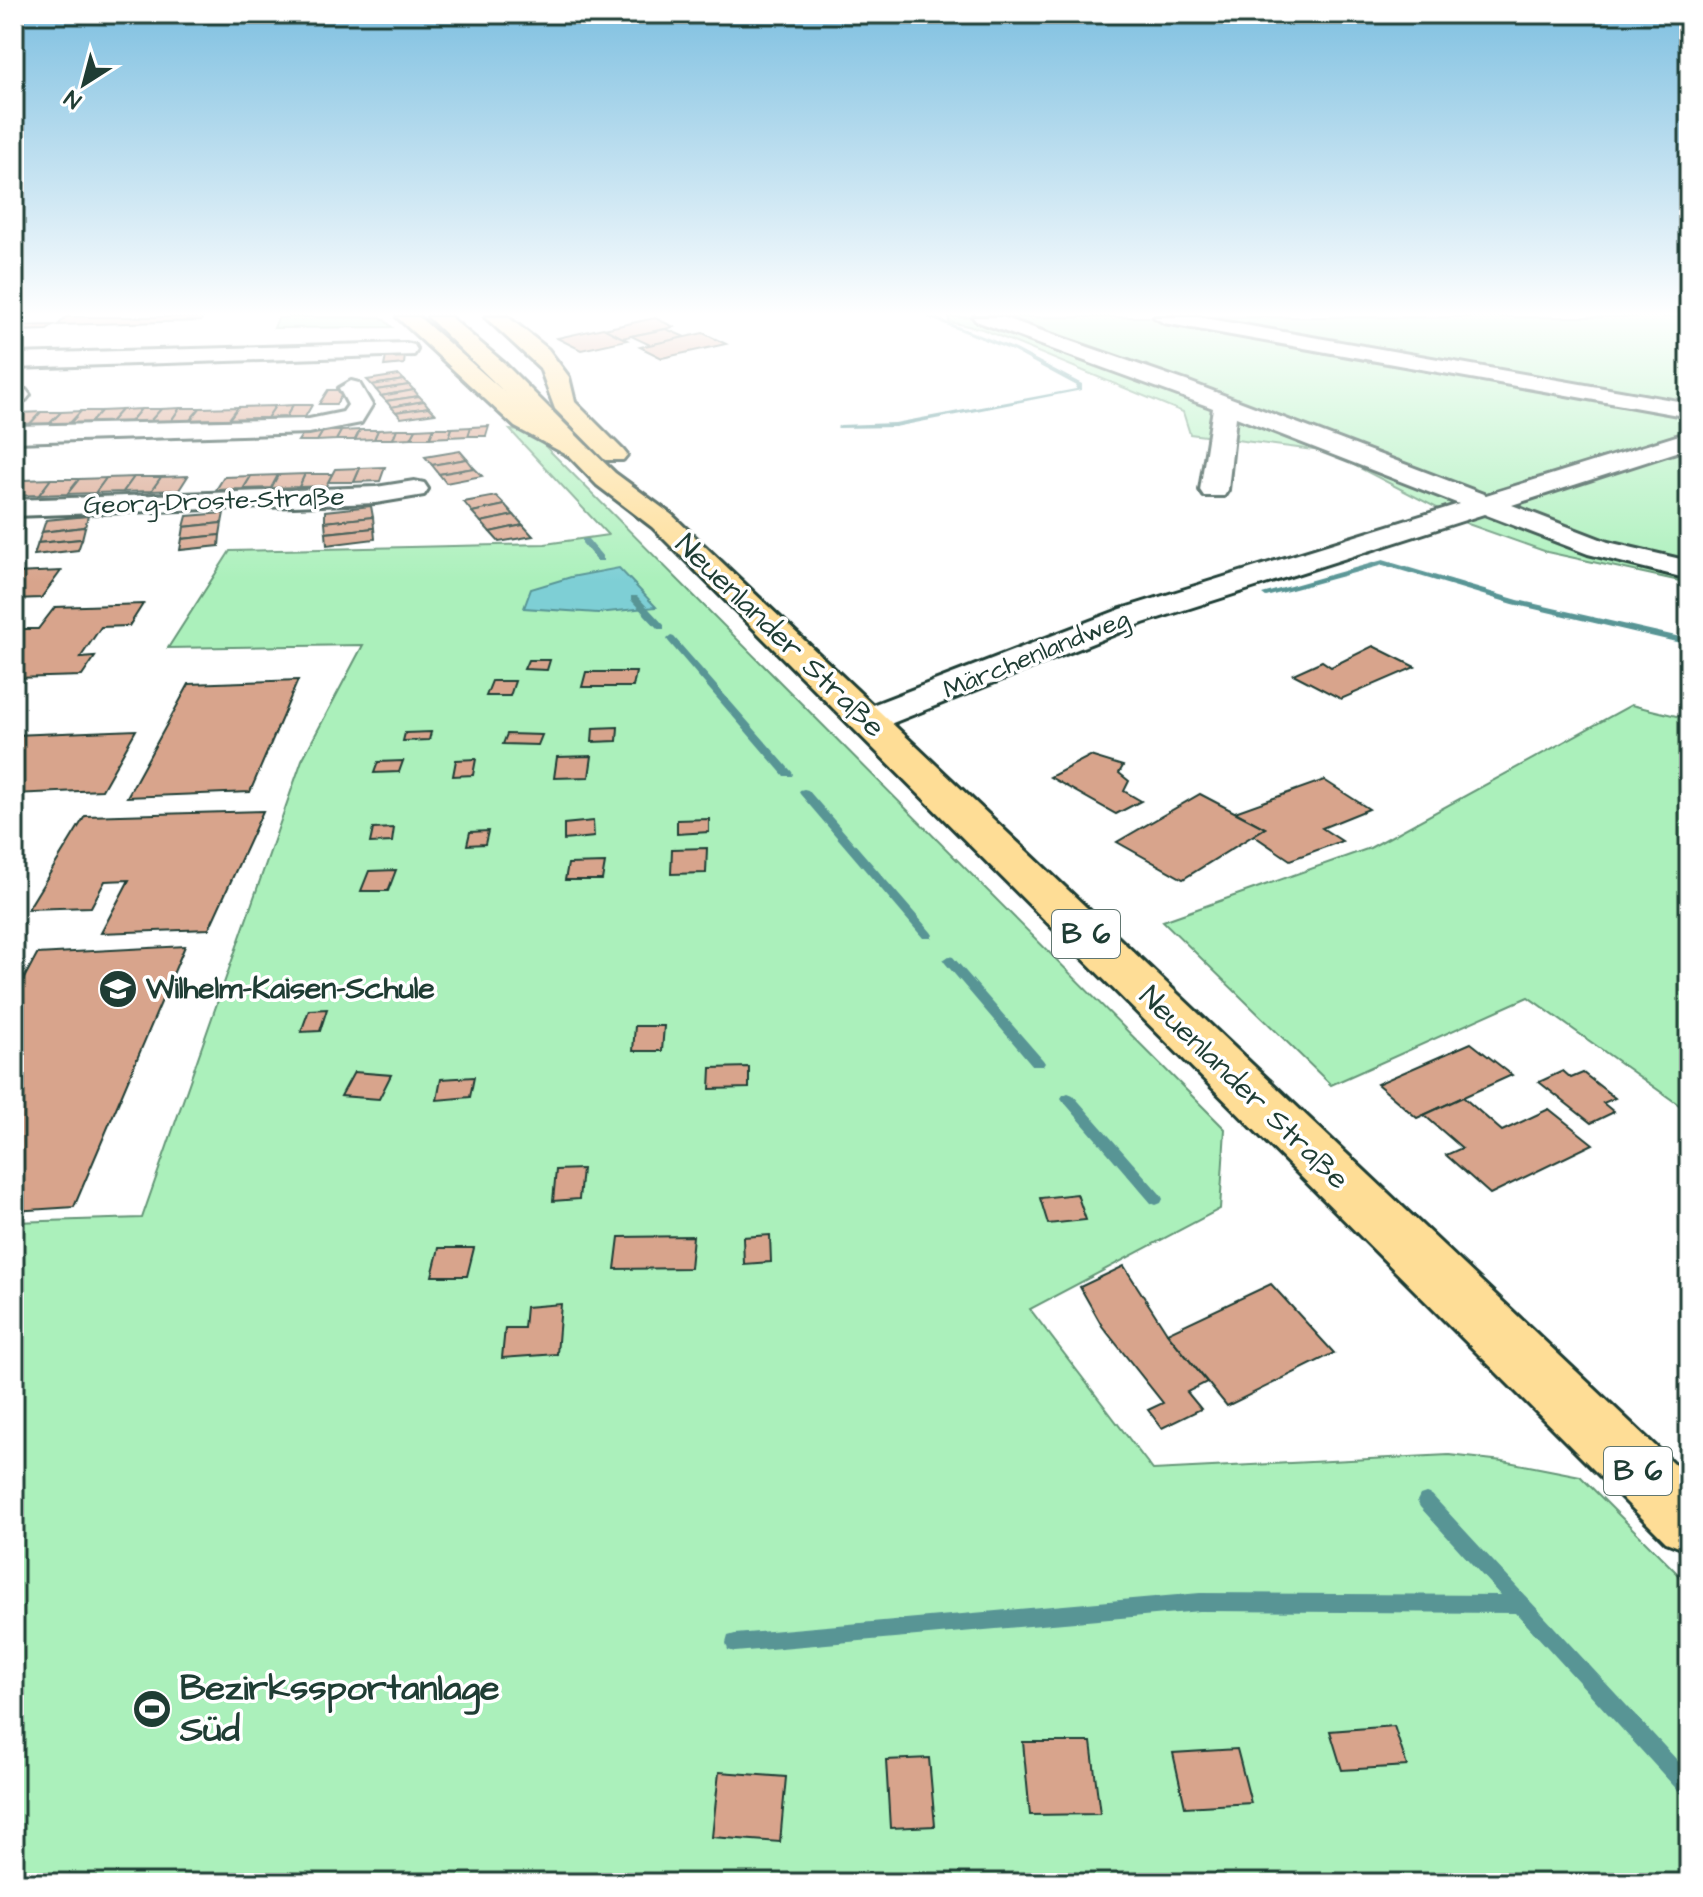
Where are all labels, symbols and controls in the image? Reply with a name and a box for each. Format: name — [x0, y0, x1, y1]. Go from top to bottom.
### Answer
north arrow — [44, 44, 124, 124]
text: N — [58, 82, 88, 116]
street label: Georg-Droste-Straße — [83, 478, 345, 526]
street label: Neuenlander Straße — [666, 525, 894, 747]
street label: Märchenlandweg — [938, 600, 1135, 710]
road number: B 6 — [1052, 910, 1120, 958]
school or university icon: Wilhelm-Kaisen-Schule — [97, 968, 139, 1010]
place label: Wilhelm-Kaisen-Schule — [145, 968, 435, 1010]
street label: Neuenlander Straße — [1130, 977, 1358, 1199]
road number: B 6 — [1604, 1447, 1672, 1495]
place label: Bezirkssportanlage Süd — [179, 1663, 500, 1755]
sports icon: Bezirkssportanlage Süd — [131, 1688, 173, 1730]

